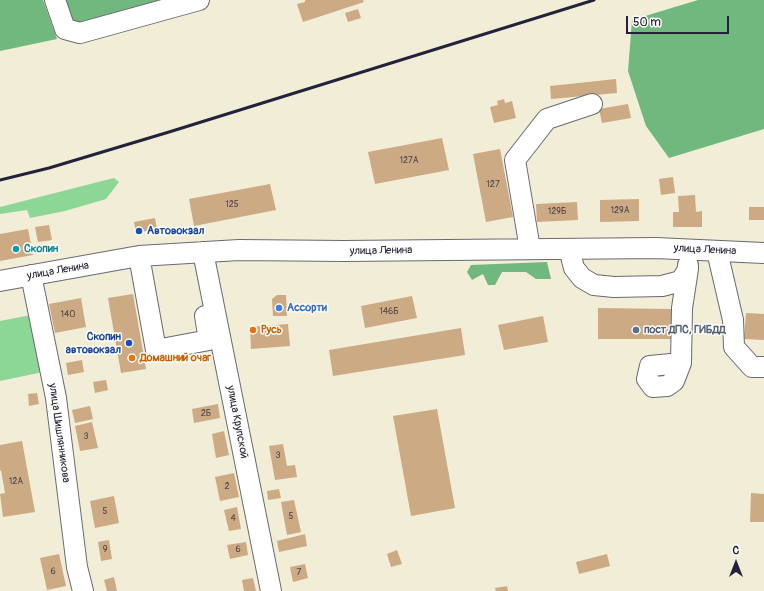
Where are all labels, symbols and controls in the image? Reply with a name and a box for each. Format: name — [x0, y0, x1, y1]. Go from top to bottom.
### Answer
scale bar — [628, 8, 731, 34]
text: 50 m — [633, 15, 661, 30]
house number: 127А — [399, 156, 419, 166]
house number: 127 — [486, 180, 500, 190]
house number: 125 — [225, 200, 239, 210]
house number: 129А — [610, 206, 630, 216]
house number: 129Б — [548, 207, 566, 217]
place label: Автовокзал — [147, 224, 204, 238]
marker: Автовокзал — [134, 226, 144, 236]
place label: Скопин — [24, 242, 58, 256]
street label: улица Ленина — [673, 242, 737, 258]
marker: Скопин — [11, 244, 21, 254]
street label: улица Ленина — [349, 244, 413, 258]
street label: улица Ленина — [26, 259, 90, 283]
place label: Ассорти — [287, 301, 327, 315]
marker: Ассорти — [274, 303, 284, 313]
house number: 146Б — [379, 307, 399, 317]
house number: 140 — [61, 310, 75, 320]
place label: Русь — [261, 323, 282, 337]
place label: пост ДПС, ГИБДД — [644, 323, 726, 337]
marker: Русь — [248, 325, 258, 335]
marker: пост ДПС, ГИБДД — [631, 325, 641, 335]
place label: Скопин автовокзал — [66, 330, 121, 356]
marker: Скопин автовокзал — [124, 338, 134, 348]
place label: Домашний очаг — [140, 351, 211, 365]
marker: Домашний очаг — [127, 353, 137, 363]
street label: улица Шишлянникова — [45, 382, 73, 484]
street label: улица Крупской — [223, 384, 251, 460]
house number: 2Б — [201, 409, 211, 419]
house number: 3 — [83, 432, 89, 442]
house number: 3 — [275, 451, 281, 461]
house number: 12А — [9, 477, 23, 487]
house number: 2 — [224, 482, 230, 492]
house number: 5 — [103, 507, 107, 517]
house number: 5 — [289, 512, 293, 522]
house number: 4 — [230, 514, 236, 524]
north arrow — [716, 543, 756, 583]
text: С — [733, 544, 739, 557]
house number: 9 — [103, 545, 107, 555]
house number: 6 — [235, 545, 241, 555]
house number: 6 — [50, 567, 56, 577]
house number: 7 — [297, 568, 301, 578]

